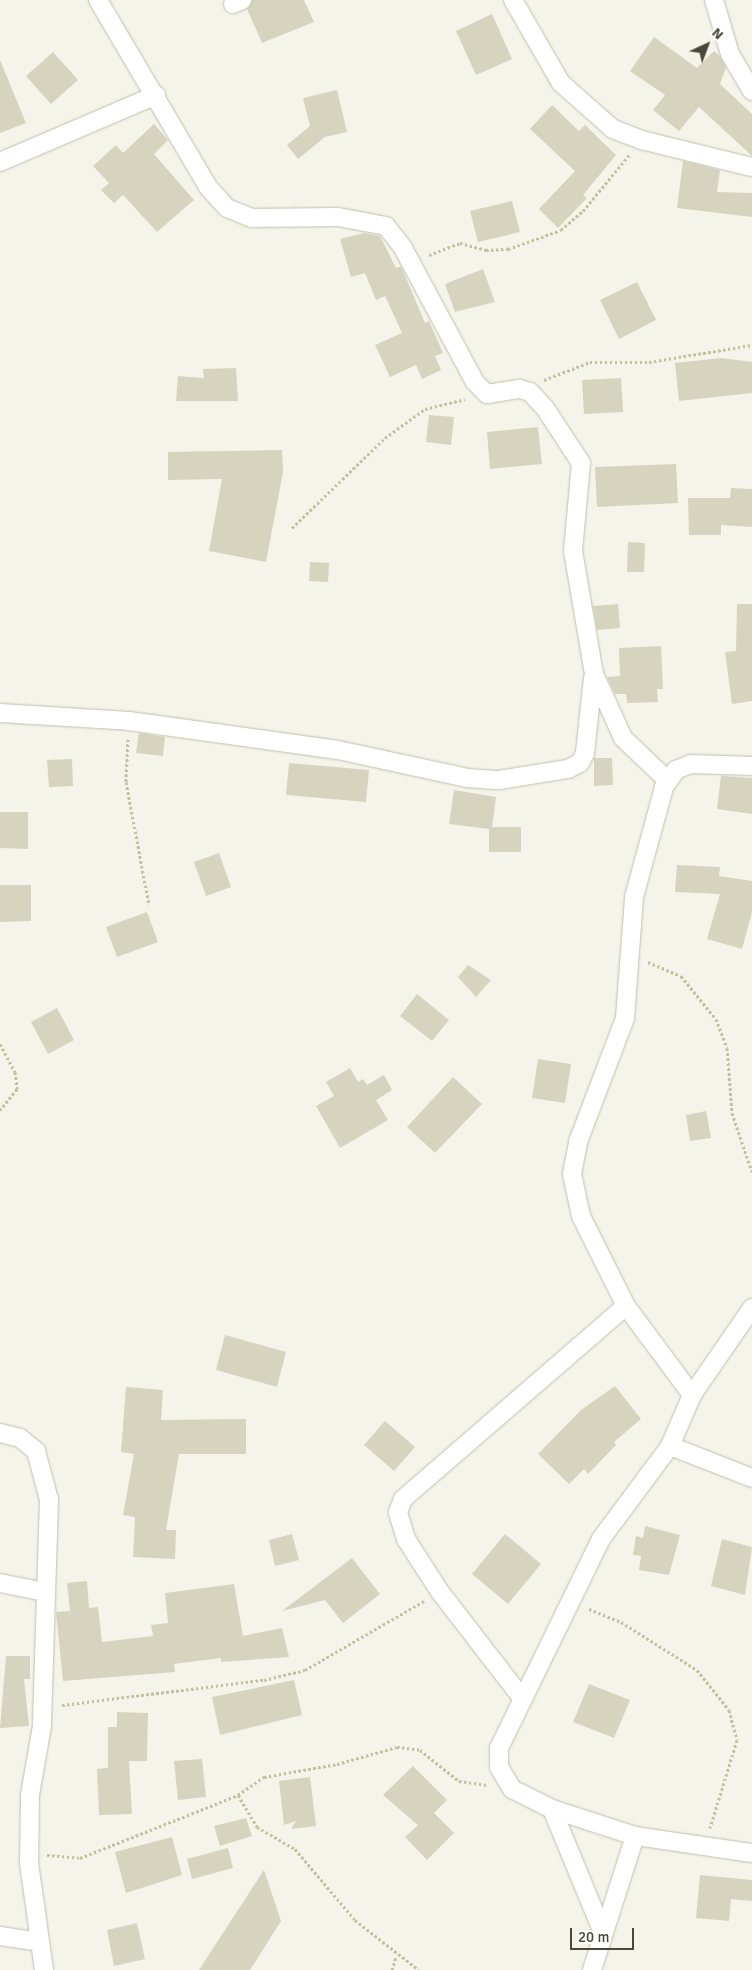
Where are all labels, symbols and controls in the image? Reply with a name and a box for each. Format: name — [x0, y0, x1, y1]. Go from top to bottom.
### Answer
north arrow — [682, 20, 732, 70]
text: N — [708, 24, 727, 43]
scale bar — [572, 1918, 636, 1950]
text: 20 m — [578, 1928, 609, 1946]

